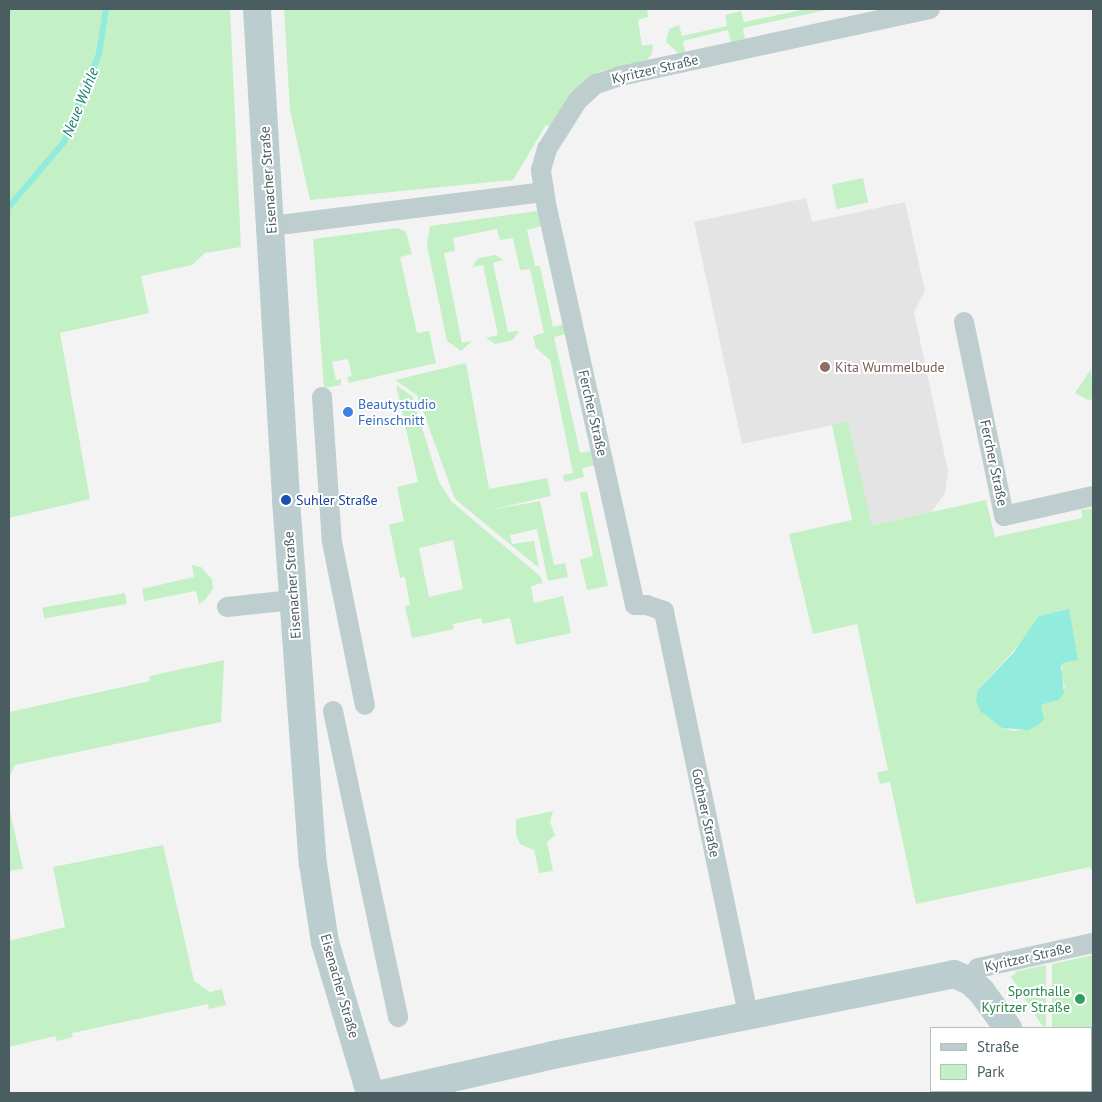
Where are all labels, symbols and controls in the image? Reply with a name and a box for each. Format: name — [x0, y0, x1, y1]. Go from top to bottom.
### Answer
street label: Kyritzer Straße — [610, 51, 700, 87]
water label: Neue Wuhle — [58, 65, 102, 139]
street label: Eisenacher Straße — [256, 126, 280, 234]
place label: Kita Wummelbude — [835, 359, 945, 375]
marker: Kita Wummelbude — [819, 361, 831, 373]
street label: Fercher Straße — [575, 368, 611, 458]
place label: Beautystudio Feinschnitt — [358, 396, 436, 428]
marker: Beautystudio Feinschnitt — [342, 406, 354, 418]
street label: Fercher Straße — [977, 418, 1011, 508]
place label: Suhler Straße — [296, 492, 378, 508]
marker: Suhler Straße — [280, 494, 292, 506]
street label: Eisenacher Straße — [280, 531, 304, 639]
street label: Gothaer Straße — [688, 767, 724, 859]
street label: Eisenacher Straße — [317, 932, 363, 1040]
street label: Kyritzer Straße — [983, 939, 1073, 975]
place label: Sporthalle Kyritzer Straße — [982, 983, 1070, 1016]
marker: Sporthalle Kyritzer Straße — [1074, 993, 1086, 1005]
legend — [930, 1027, 1092, 1092]
text: Straße — [977, 1037, 1019, 1056]
text: Park — [977, 1062, 1005, 1081]

